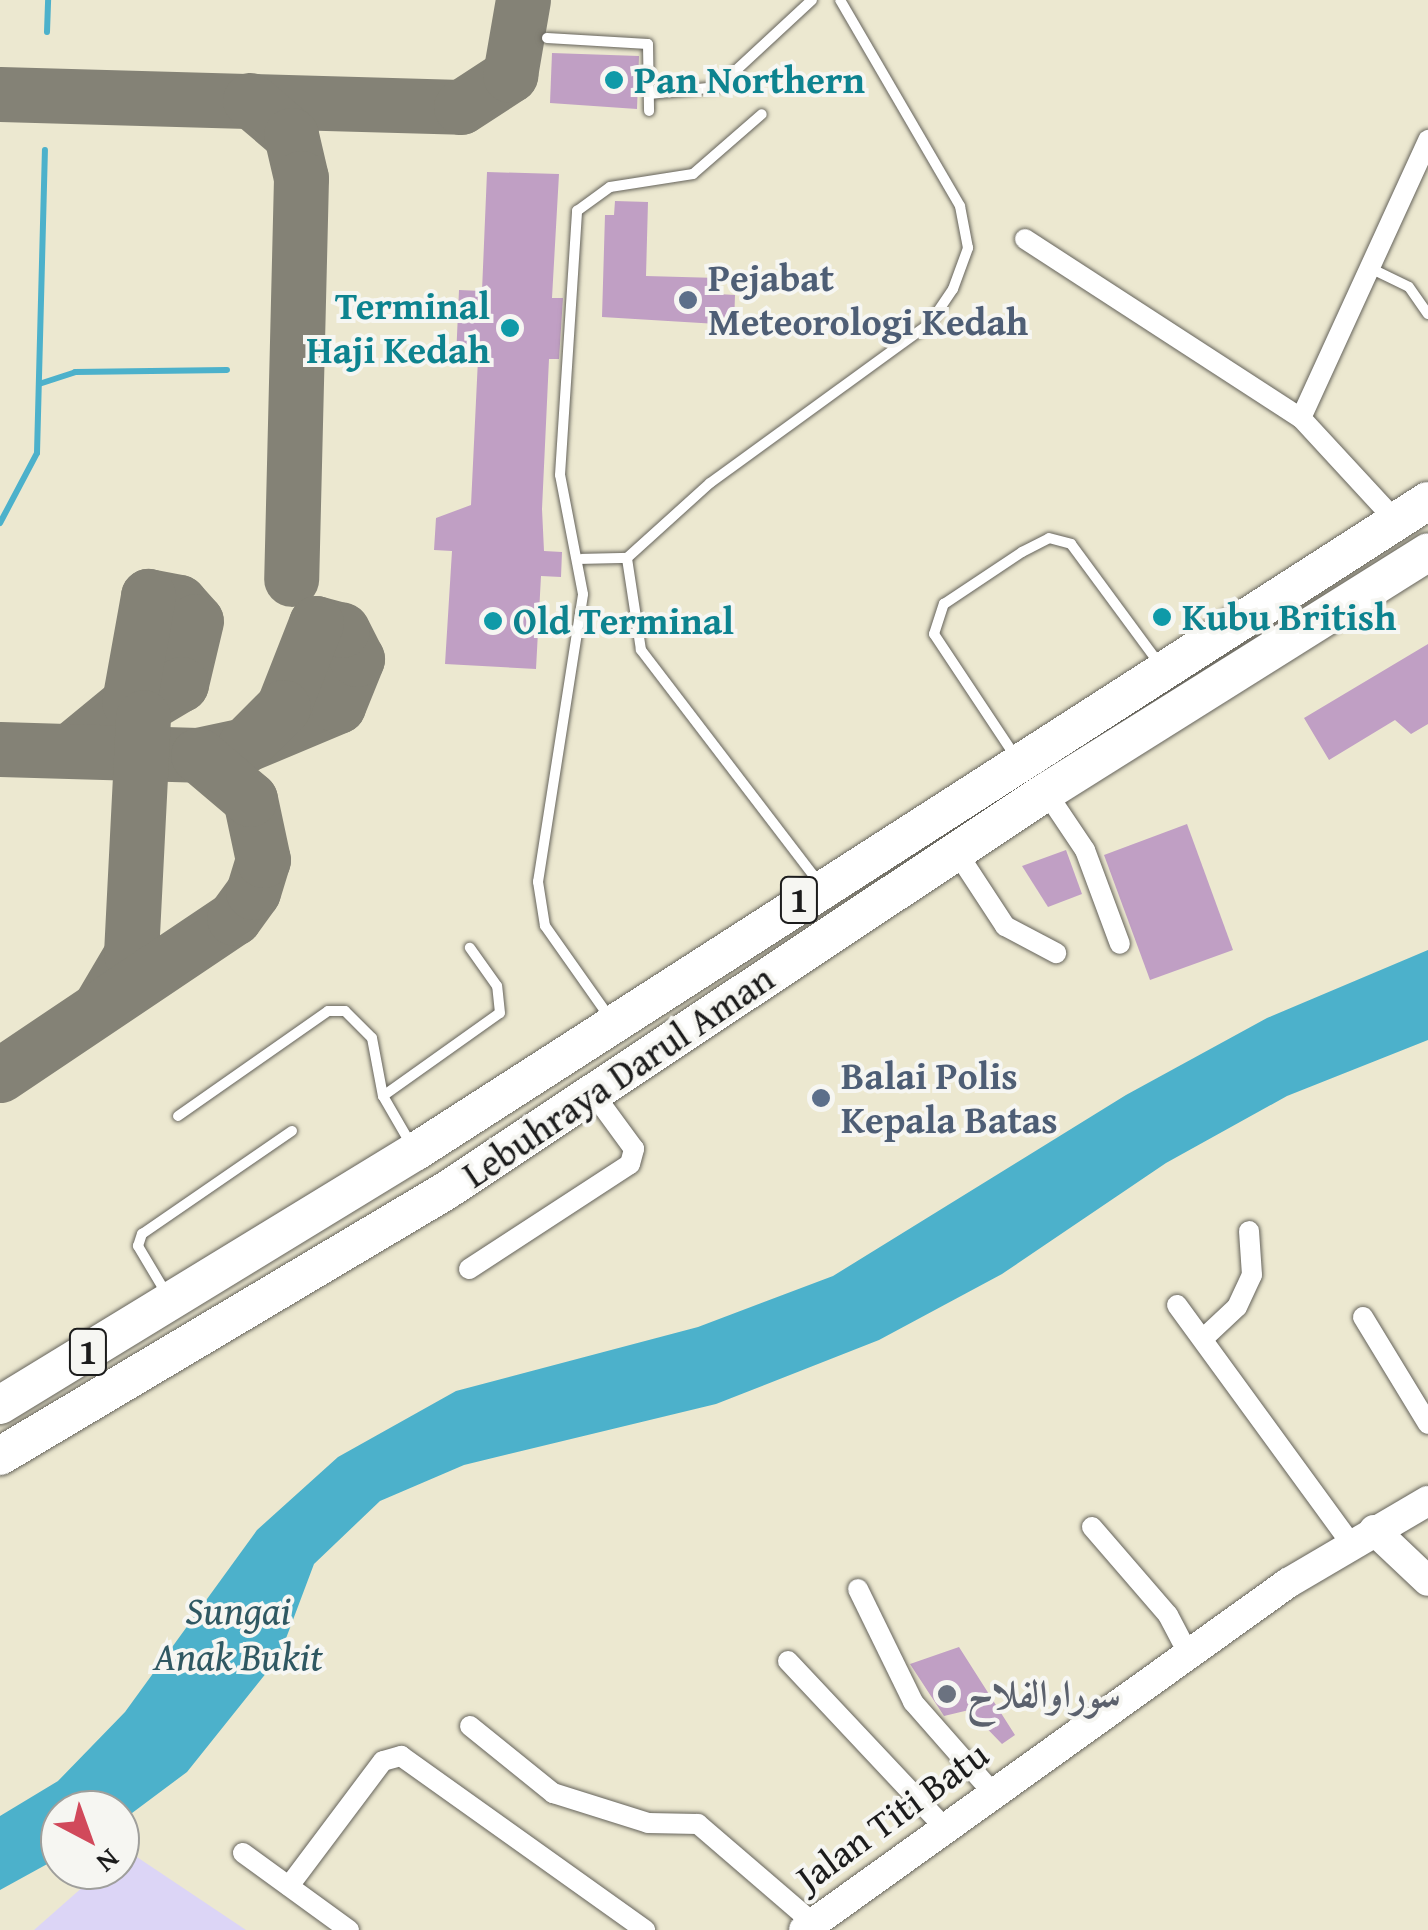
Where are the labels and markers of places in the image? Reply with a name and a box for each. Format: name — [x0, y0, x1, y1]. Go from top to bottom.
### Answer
place label: Pan Northern — [634, 57, 865, 103]
marker: Pan Northern — [603, 69, 625, 91]
place label: Pejabat Meteorologi Kedah — [708, 255, 1028, 344]
place label: Terminal Haji Kedah — [306, 283, 490, 372]
marker: Pejabat Meteorologi Kedah — [677, 289, 699, 311]
marker: Terminal Haji Kedah — [499, 317, 521, 339]
place label: Kubu British — [1182, 594, 1396, 640]
place label: Old Terminal — [513, 598, 734, 644]
marker: Kubu British — [1151, 606, 1173, 628]
marker: Old Terminal — [482, 610, 504, 632]
place label: Balai Polis Kepala Batas — [841, 1053, 1058, 1142]
marker: Balai Polis Kepala Batas — [810, 1087, 832, 1109]
place label: سوراوالفلاح — [967, 1671, 1121, 1717]
marker: سوراوالفلاح — [936, 1683, 958, 1705]

